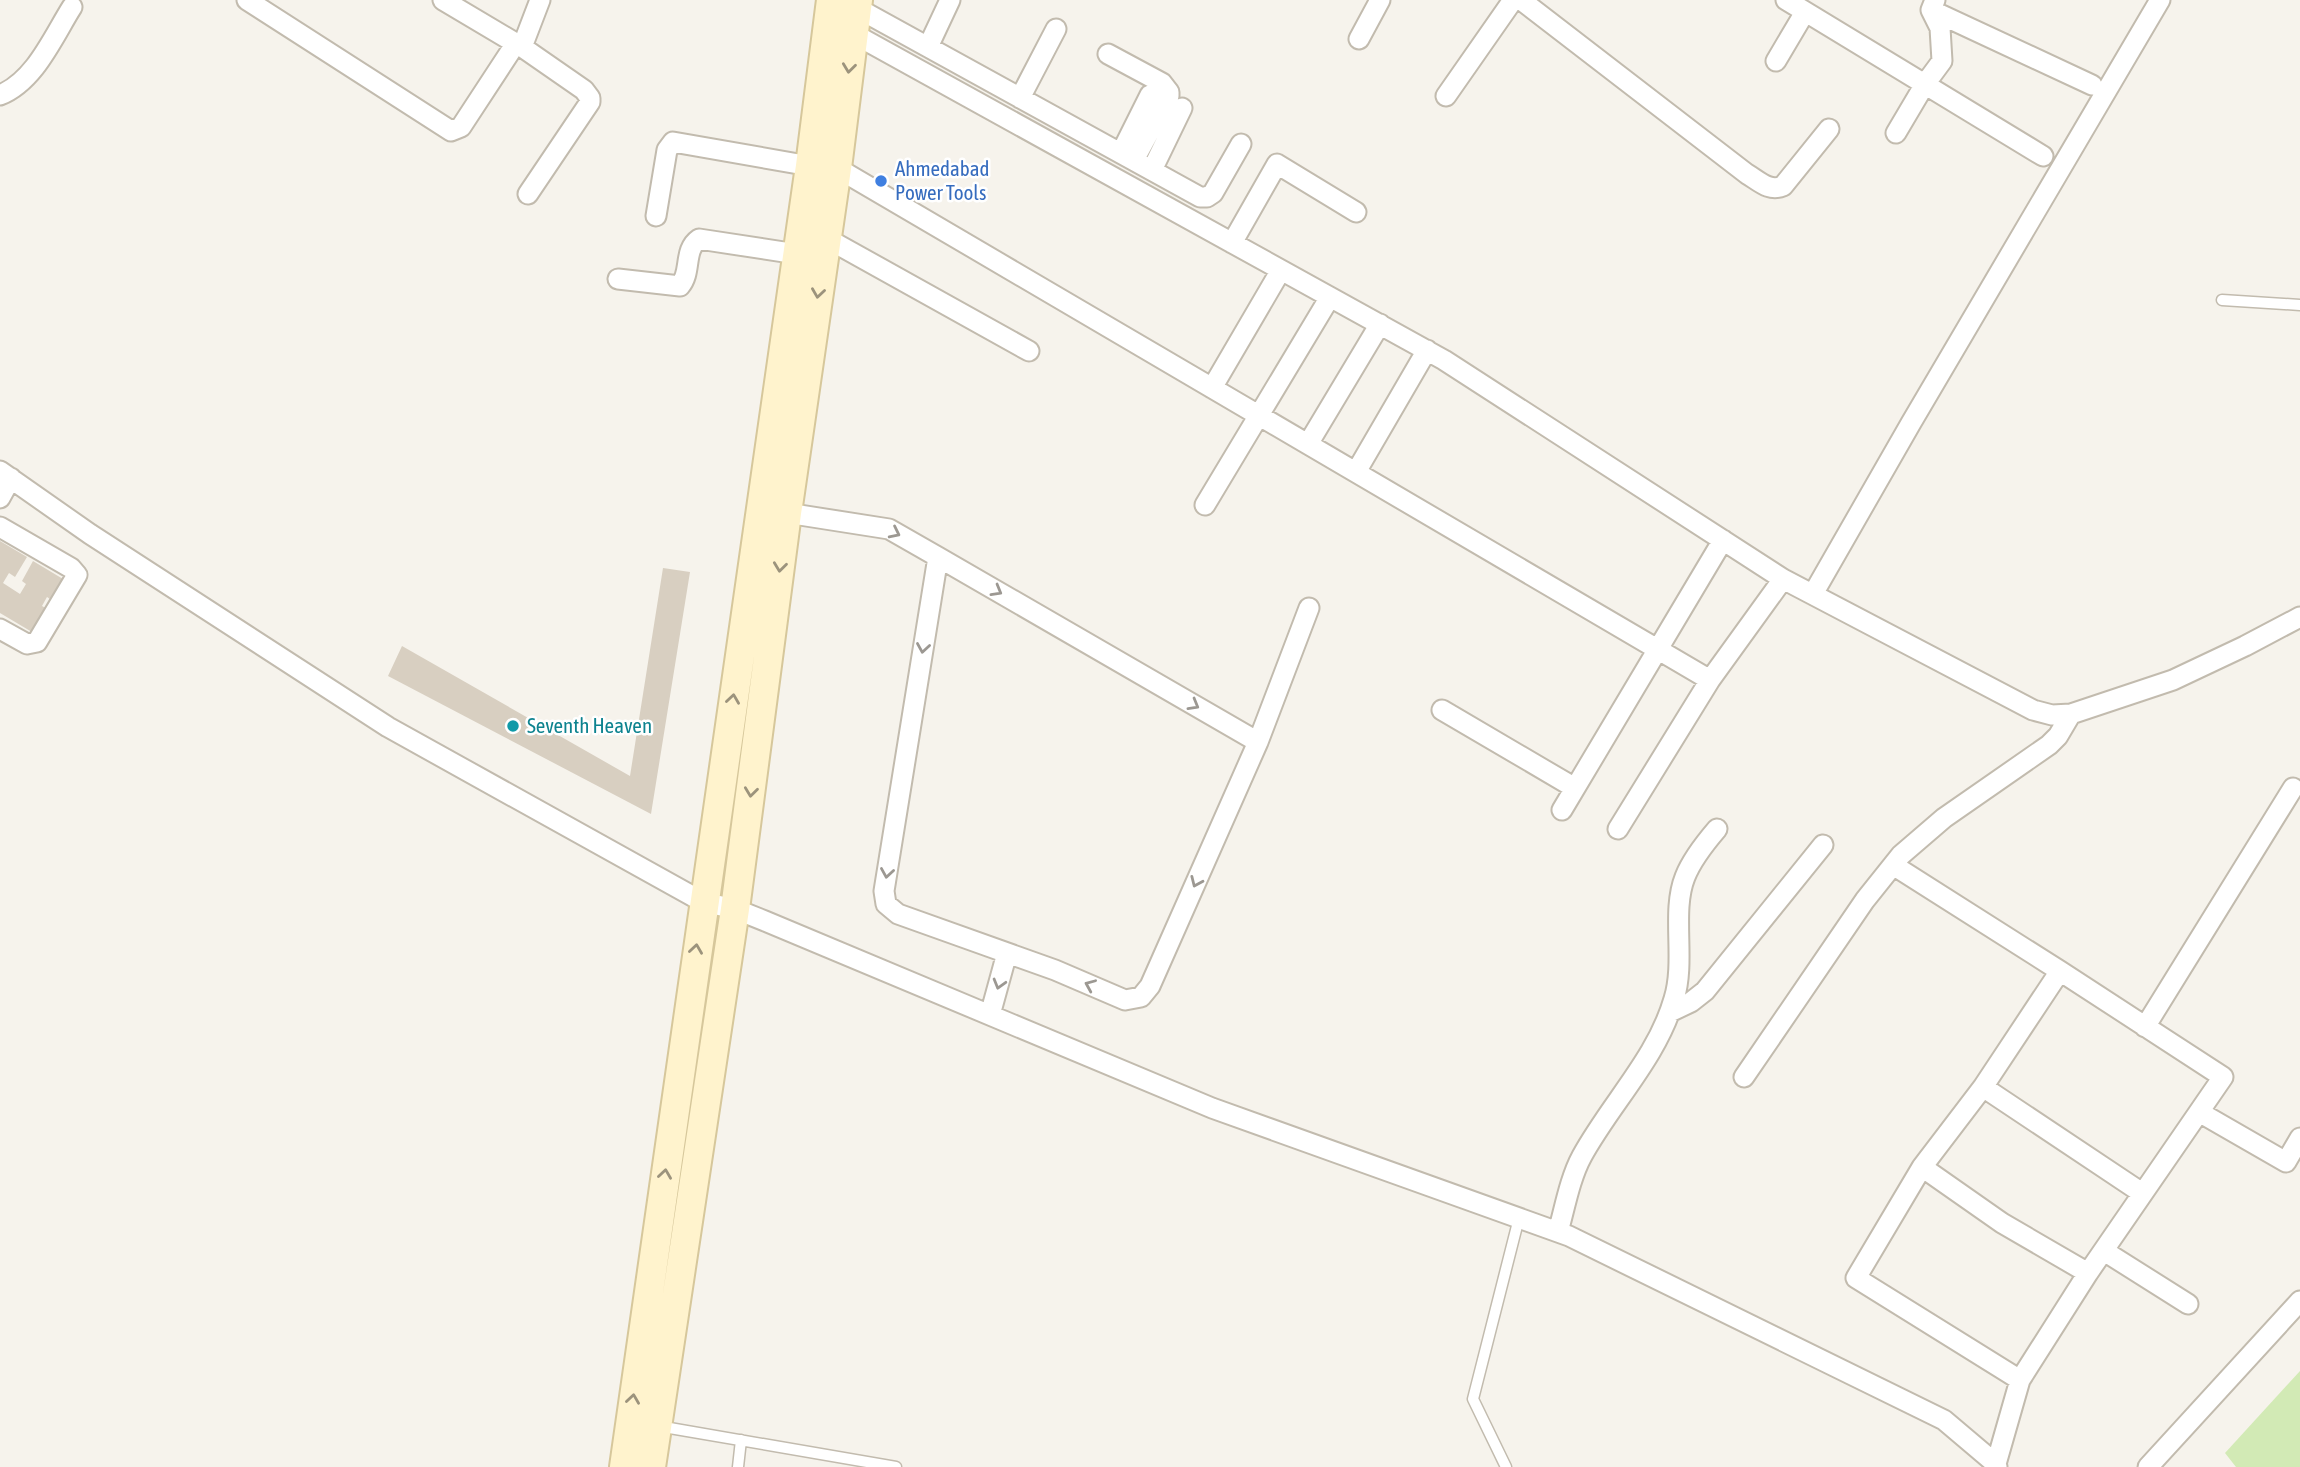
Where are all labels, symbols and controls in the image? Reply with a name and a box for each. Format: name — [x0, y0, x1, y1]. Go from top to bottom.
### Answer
one-way arrow — [842, 62, 857, 74]
place label: Ahmedabad Power Tools — [895, 156, 989, 204]
marker: Ahmedabad Power Tools — [873, 173, 889, 189]
one-way arrow — [811, 287, 826, 299]
one-way arrow — [888, 525, 900, 539]
one-way arrow — [772, 561, 787, 573]
one-way arrow — [989, 583, 1002, 596]
one-way arrow — [916, 642, 931, 654]
one-way arrow — [725, 694, 740, 705]
one-way arrow — [1186, 696, 1199, 709]
place label: Seventh Heaven — [527, 713, 652, 737]
marker: Seventh Heaven — [505, 718, 521, 734]
one-way arrow — [743, 787, 758, 798]
one-way arrow — [880, 867, 895, 879]
one-way arrow — [1190, 875, 1204, 887]
one-way arrow — [689, 943, 704, 955]
one-way arrow — [992, 978, 1007, 990]
one-way arrow — [1085, 979, 1098, 993]
one-way arrow — [657, 1168, 672, 1180]
one-way arrow — [625, 1394, 640, 1405]

